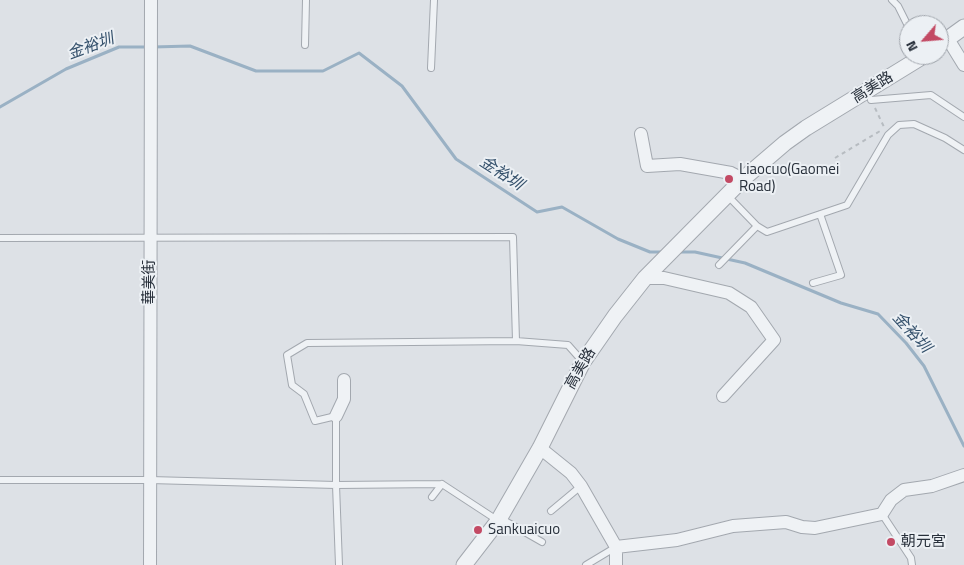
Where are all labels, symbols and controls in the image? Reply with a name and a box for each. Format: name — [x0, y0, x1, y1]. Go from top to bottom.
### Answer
north arrow — [899, 15, 949, 65]
water label: 金裕圳 — [65, 30, 117, 64]
text: N — [900, 38, 923, 56]
street label: 高美路 — [849, 68, 897, 108]
water label: 金裕圳 — [476, 153, 526, 195]
place label: Liaocuo(Gaomei Road) — [739, 161, 839, 196]
marker: Liaocuo(Gaomei Road) — [723, 173, 735, 185]
street label: 華美街 — [141, 260, 159, 304]
water label: 金裕圳 — [888, 309, 934, 357]
street label: 高美路 — [562, 345, 600, 393]
place label: Sankuaicuo — [488, 521, 560, 539]
marker: Sankuaicuo — [472, 524, 484, 536]
place label: 朝元宮 — [901, 533, 946, 551]
marker: 朝元宮 — [885, 536, 897, 548]

